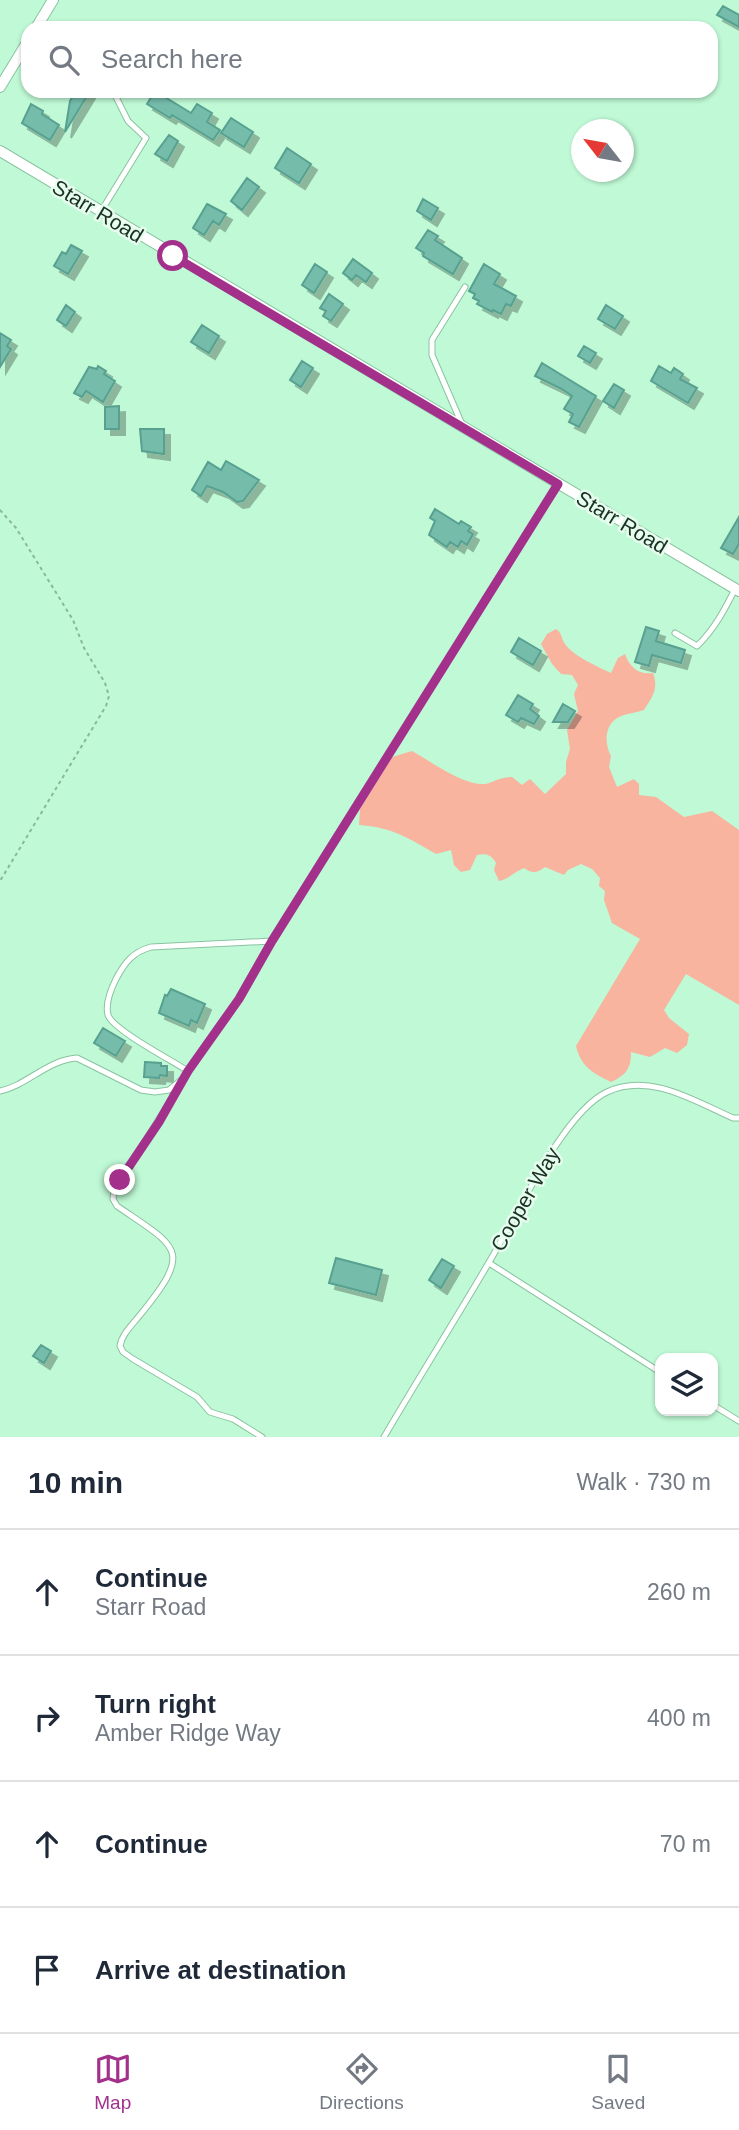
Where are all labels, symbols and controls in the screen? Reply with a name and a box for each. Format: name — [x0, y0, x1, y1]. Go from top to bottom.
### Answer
search box — [21, 21, 718, 98]
icon: search — [45, 41, 83, 79]
text: Search here — [101, 44, 243, 74]
north arrow — [571, 119, 634, 182]
street label: Starr Road — [49, 175, 147, 247]
route start — [157, 240, 188, 271]
street label: Starr Road — [573, 486, 671, 558]
street label: Cooper Way — [486, 1143, 564, 1255]
route end — [104, 1164, 135, 1195]
map controls — [655, 1353, 718, 1416]
button: layers — [655, 1353, 718, 1416]
text: 10 min — [28, 1466, 123, 1499]
text: Walk · 730 m — [576, 1469, 711, 1495]
text: Continue — [95, 1563, 208, 1593]
icon: ahead — [28, 1573, 66, 1611]
text: 260 m — [647, 1579, 711, 1605]
text: Starr Road — [95, 1594, 206, 1620]
text: Turn right — [95, 1689, 216, 1719]
icon: right — [28, 1699, 66, 1737]
text: 400 m — [647, 1705, 711, 1731]
text: Amber Ridge Way — [95, 1720, 281, 1746]
icon: ahead — [28, 1825, 66, 1863]
text: Continue — [95, 1829, 208, 1859]
text: 70 m — [660, 1831, 711, 1857]
icon: arrive — [28, 1951, 66, 1989]
text: Arrive at destination — [95, 1955, 346, 1985]
tab: Map — [94, 2050, 132, 2114]
tab: Directions — [319, 2050, 404, 2114]
tab: Saved — [591, 2050, 645, 2114]

